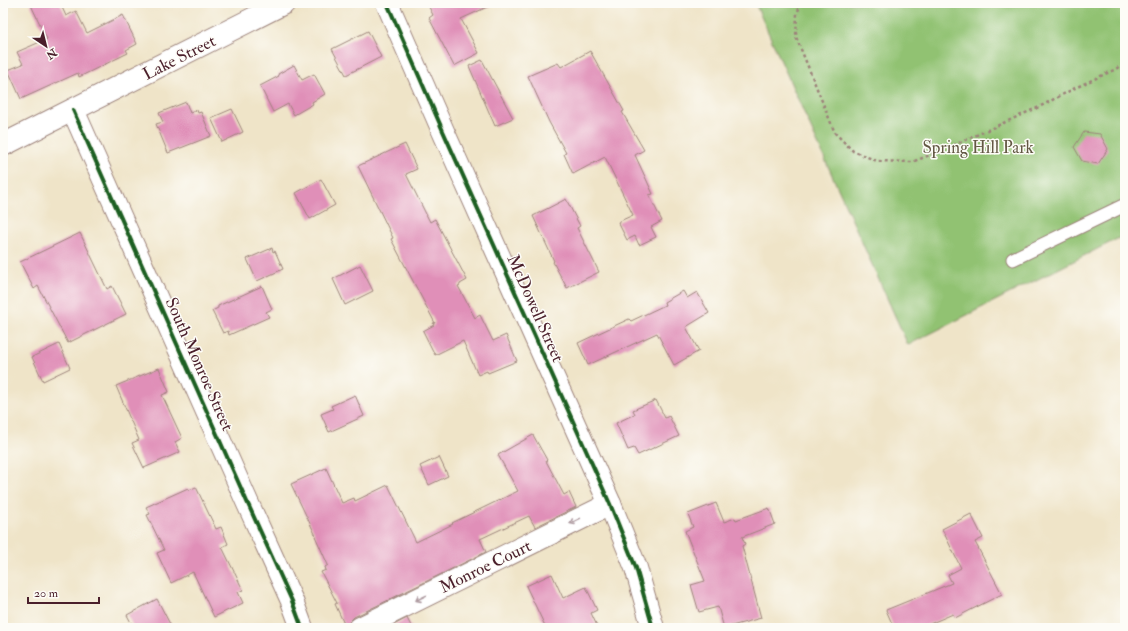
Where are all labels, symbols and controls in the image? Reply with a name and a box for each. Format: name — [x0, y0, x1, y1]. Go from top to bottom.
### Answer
north arrow — [26, 26, 66, 66]
street label: Lake Street — [139, 30, 220, 85]
text: N — [43, 45, 60, 63]
park label: Spring Hill Park — [922, 137, 1034, 159]
street label: McDowell Street — [502, 251, 569, 366]
street label: South Monroe Street — [161, 294, 239, 434]
one-way arrow — [569, 518, 581, 525]
street label: Monroe Court — [436, 535, 535, 598]
scale bar — [28, 579, 99, 605]
text: 20 m — [34, 586, 59, 601]
one-way arrow — [415, 595, 427, 602]

